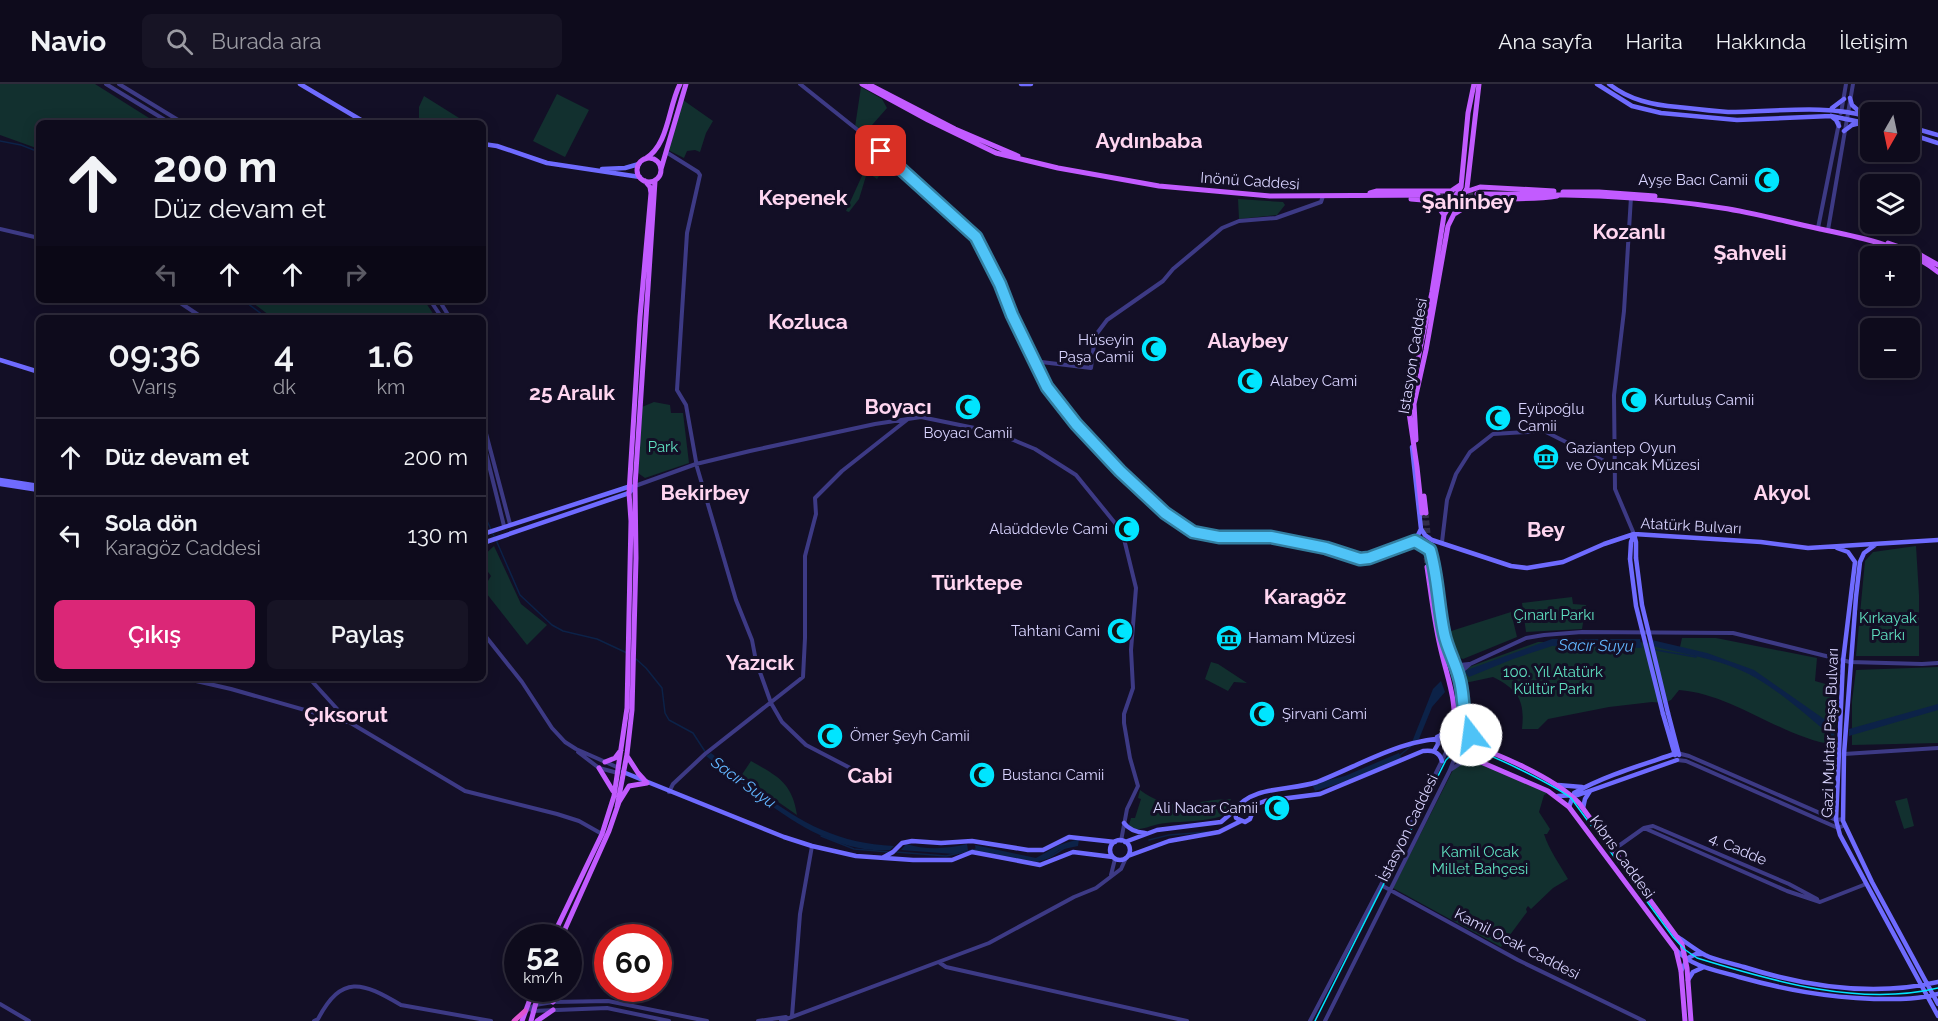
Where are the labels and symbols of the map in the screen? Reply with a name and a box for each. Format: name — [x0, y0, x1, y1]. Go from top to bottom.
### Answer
north arrow — [1860, 102, 1920, 162]
pin — [855, 125, 906, 176]
district label: Aydınbaba — [1096, 128, 1202, 153]
mosque icon: Ayşe Bacı Camii — [1752, 165, 1782, 195]
street label: Inönü Caddesi — [1200, 169, 1300, 193]
place label: Ayşe Bacı Camii — [1638, 171, 1748, 189]
district label: Kepenek — [759, 185, 848, 210]
district label: Şahinbey — [1422, 189, 1515, 214]
district label: Kozanlı — [1593, 219, 1665, 244]
district label: Şahveli — [1713, 240, 1787, 265]
street label: Istasyon Caddesi — [1395, 297, 1431, 415]
district label: Kozluca — [768, 309, 848, 334]
district label: Alaybey — [1208, 328, 1289, 353]
place label: Hüseyin Paşa Camii — [1059, 331, 1134, 366]
mosque icon: Hüseyin Paşa Camii — [1139, 334, 1169, 364]
mosque icon: Alabey Cami — [1235, 366, 1265, 396]
place label: Alabey Cami — [1270, 372, 1357, 390]
district label: 25 Aralık — [529, 380, 615, 405]
mosque icon: Kurtuluş Camii — [1619, 385, 1649, 415]
place label: Kurtuluş Camii — [1654, 391, 1754, 409]
mosque icon: Boyacı Camii — [953, 392, 983, 422]
district label: Boyacı — [864, 394, 932, 419]
place label: Eyüpoğlu Camii — [1518, 400, 1584, 435]
mosque icon: Eyüpoğlu Camii — [1483, 403, 1513, 433]
place label: Boyacı Camii — [924, 424, 1012, 442]
park label: Park — [648, 438, 678, 456]
place label: Gaziantep Oyun ve Oyuncak Müzesi — [1566, 439, 1700, 474]
museum icon: Gaziantep Oyun ve Oyuncak Müzesi — [1531, 442, 1561, 472]
district label: Bekirbey — [660, 480, 750, 505]
district label: Akyol — [1754, 480, 1811, 505]
mosque icon: Alaüddevle Cami — [1112, 514, 1142, 544]
street label: Atatürk Bulvarı — [1640, 514, 1742, 538]
district label: Bey — [1527, 517, 1565, 542]
place label: Alaüddevle Cami — [989, 520, 1108, 538]
district label: Türktepe — [932, 570, 1023, 595]
district label: Karagöz — [1264, 584, 1346, 609]
park label: Çınarlı Parkı — [1514, 606, 1594, 624]
park label: Kırkayak Parkı — [1859, 609, 1917, 644]
mosque icon: Tahtani Cami — [1105, 616, 1135, 646]
place label: Tahtani Cami — [1011, 622, 1100, 640]
museum icon: Hamam Müzesi — [1214, 623, 1244, 653]
place label: Hamam Müzesi — [1248, 629, 1355, 647]
water label: Sacır Suyu — [1557, 635, 1634, 656]
street label: Gazi Muhtar Paşa Bulvarı — [1818, 648, 1842, 818]
district label: Yazıcık — [726, 650, 795, 675]
park label: 100. Yıl Atatürk Kültür Parkı — [1503, 663, 1603, 698]
mosque icon: Şirvani Cami — [1247, 699, 1277, 729]
district label: Çıksorut — [304, 702, 388, 727]
position arrow — [1439, 703, 1503, 767]
place label: Şirvani Cami — [1282, 705, 1367, 723]
mosque icon: Ömer Şeyh Camii — [815, 721, 845, 751]
place label: Ömer Şeyh Camii — [850, 726, 970, 745]
water label: Sacır Suyu — [707, 752, 780, 812]
mosque icon: Bustancı Camii — [967, 760, 997, 790]
district label: Cabi — [847, 763, 893, 788]
place label: Bustancı Camii — [1002, 766, 1104, 784]
street label: İstasyon Caddesi — [1373, 771, 1442, 885]
mosque icon: Ali Nacar Camii — [1262, 793, 1292, 823]
place label: Ali Nacar Camii — [1153, 799, 1258, 817]
street label: Kıbrıs Caddesi — [1586, 812, 1658, 902]
street label: 4. Cadde — [1707, 829, 1770, 869]
park label: Kamil Ocak Millet Bahçesi — [1432, 843, 1528, 878]
street label: Kamil Ocak Caddesi — [1451, 905, 1583, 983]
speed limit sign: 60 — [594, 924, 672, 1002]

